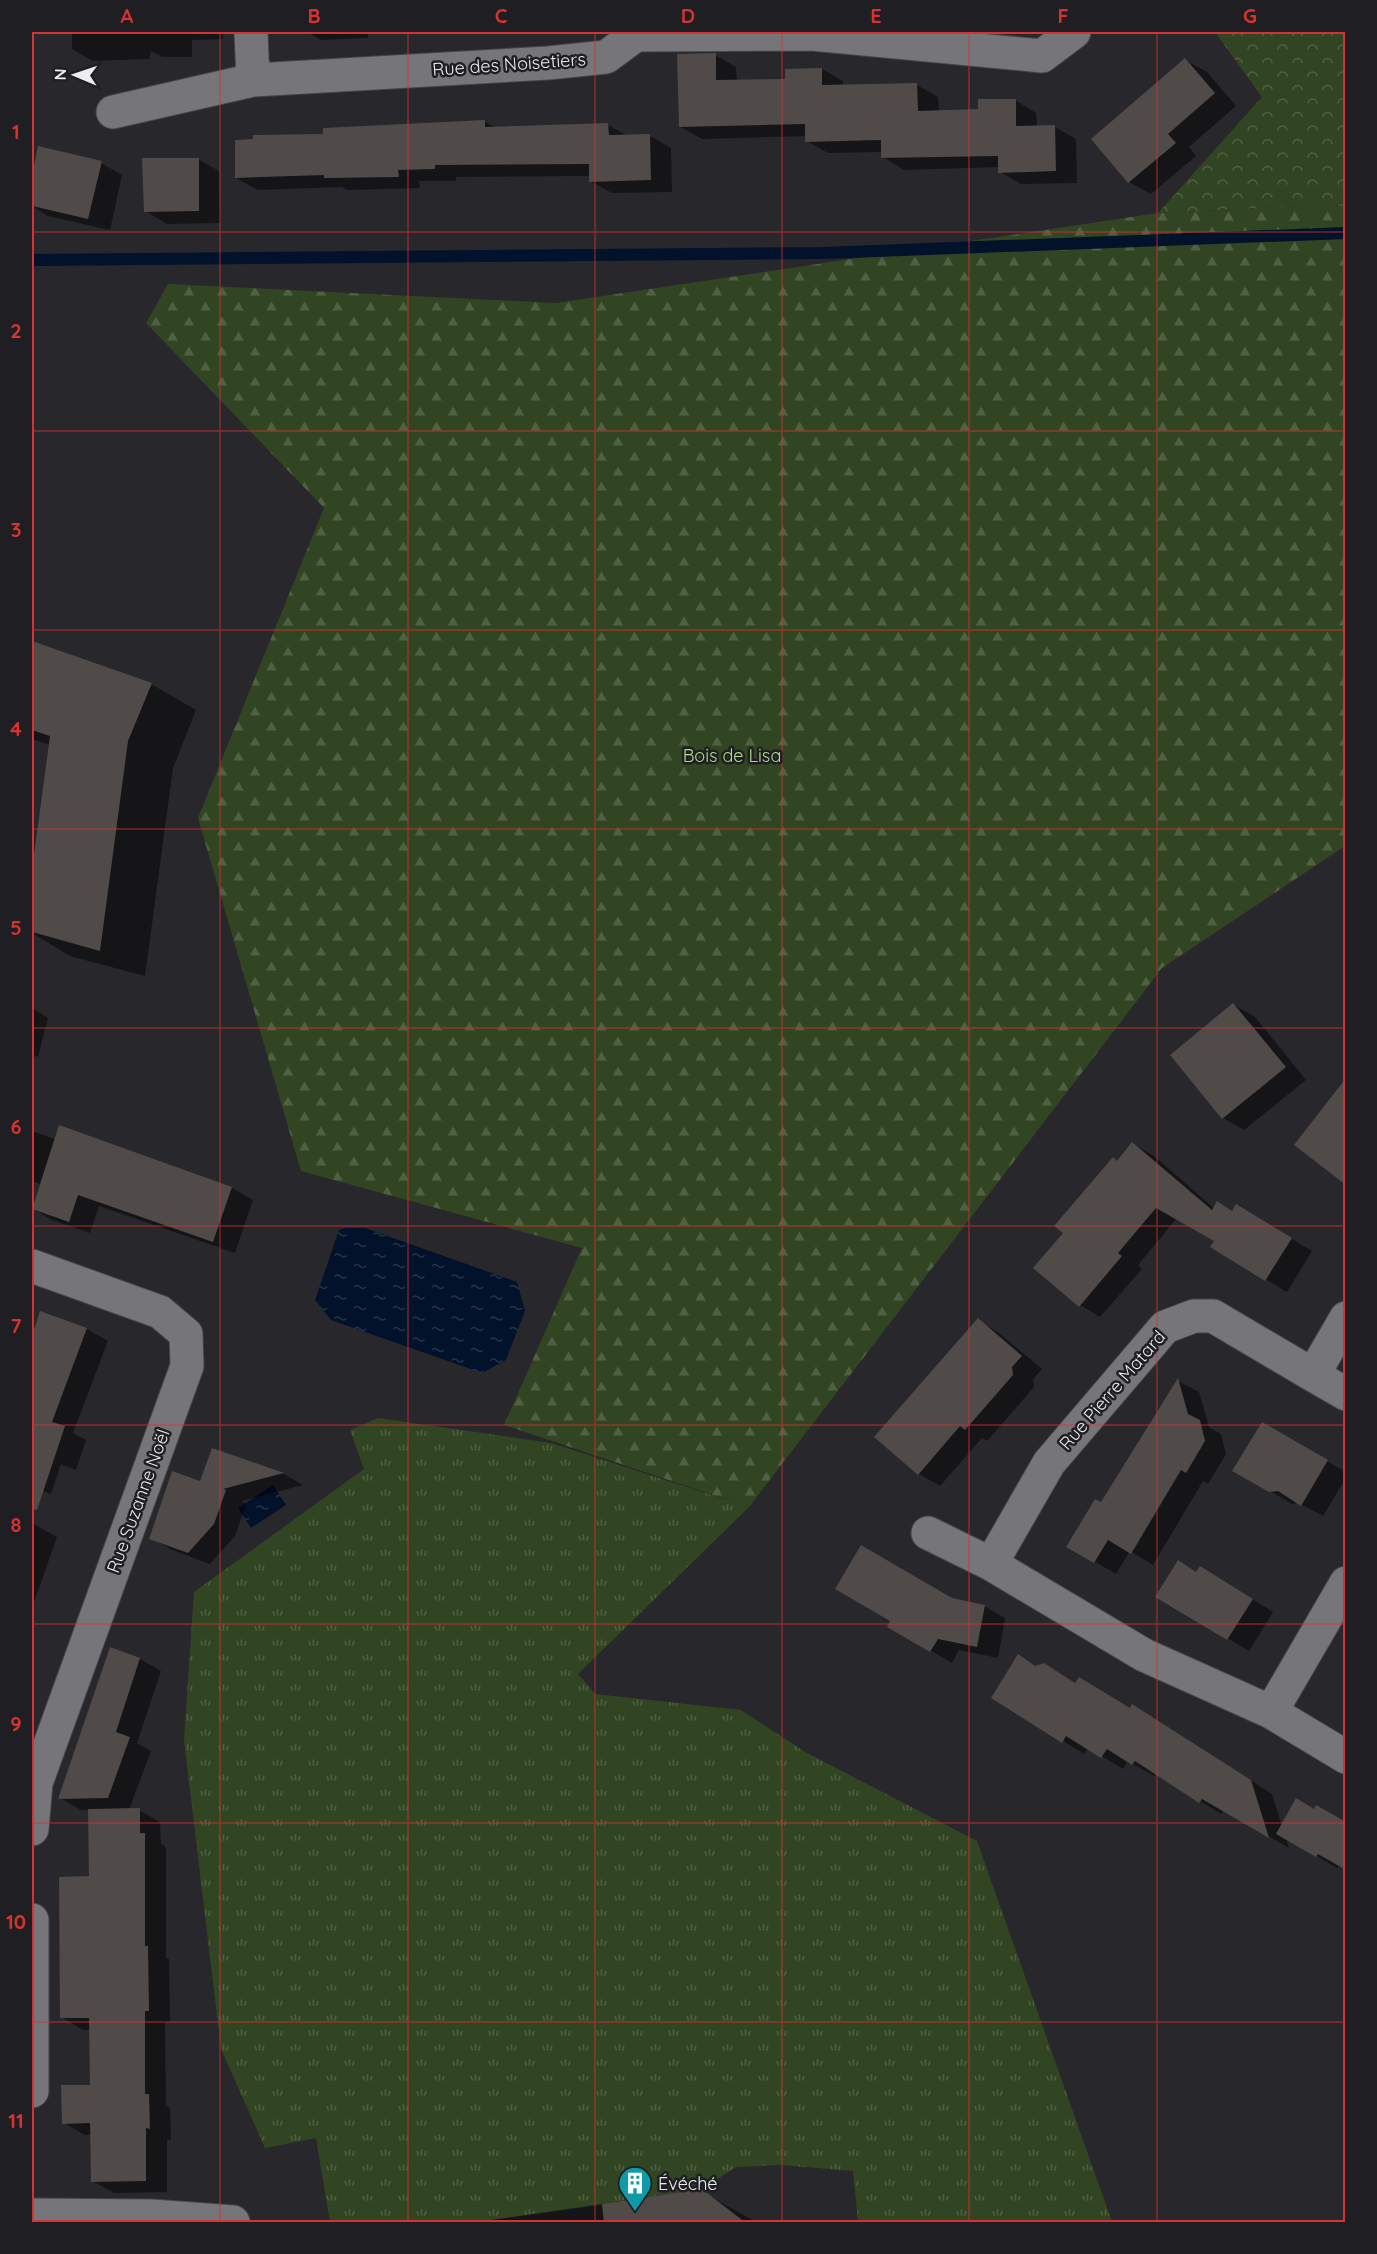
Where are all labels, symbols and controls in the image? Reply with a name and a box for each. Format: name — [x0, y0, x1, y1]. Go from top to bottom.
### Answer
text: A — [121, 3, 134, 28]
text: B — [307, 3, 321, 28]
text: C — [495, 3, 508, 28]
text: D — [681, 3, 695, 28]
text: E — [870, 3, 882, 28]
text: F — [1057, 3, 1069, 28]
text: G — [1243, 3, 1257, 28]
north arrow — [45, 45, 105, 105]
street label: Rue des Noisetiers — [432, 47, 586, 81]
text: N — [50, 68, 70, 81]
text: 1 — [12, 119, 20, 144]
text: 2 — [10, 318, 22, 343]
text: 3 — [11, 517, 21, 542]
text: 4 — [10, 716, 22, 741]
park label: Bois de Lisa — [683, 744, 781, 767]
text: 5 — [10, 915, 22, 940]
text: 6 — [10, 1114, 22, 1139]
text: 7 — [11, 1313, 22, 1338]
street label: Rue Pierre Matard — [1054, 1326, 1170, 1454]
street label: Rue Suzanne Noël — [101, 1426, 175, 1576]
text: 8 — [11, 1512, 22, 1537]
text: 9 — [10, 1711, 22, 1736]
text: 10 — [6, 1909, 26, 1934]
text: 11 — [8, 2108, 24, 2133]
building icon: Évéché — [617, 2165, 653, 2212]
place label: Évéché — [658, 2172, 718, 2195]

